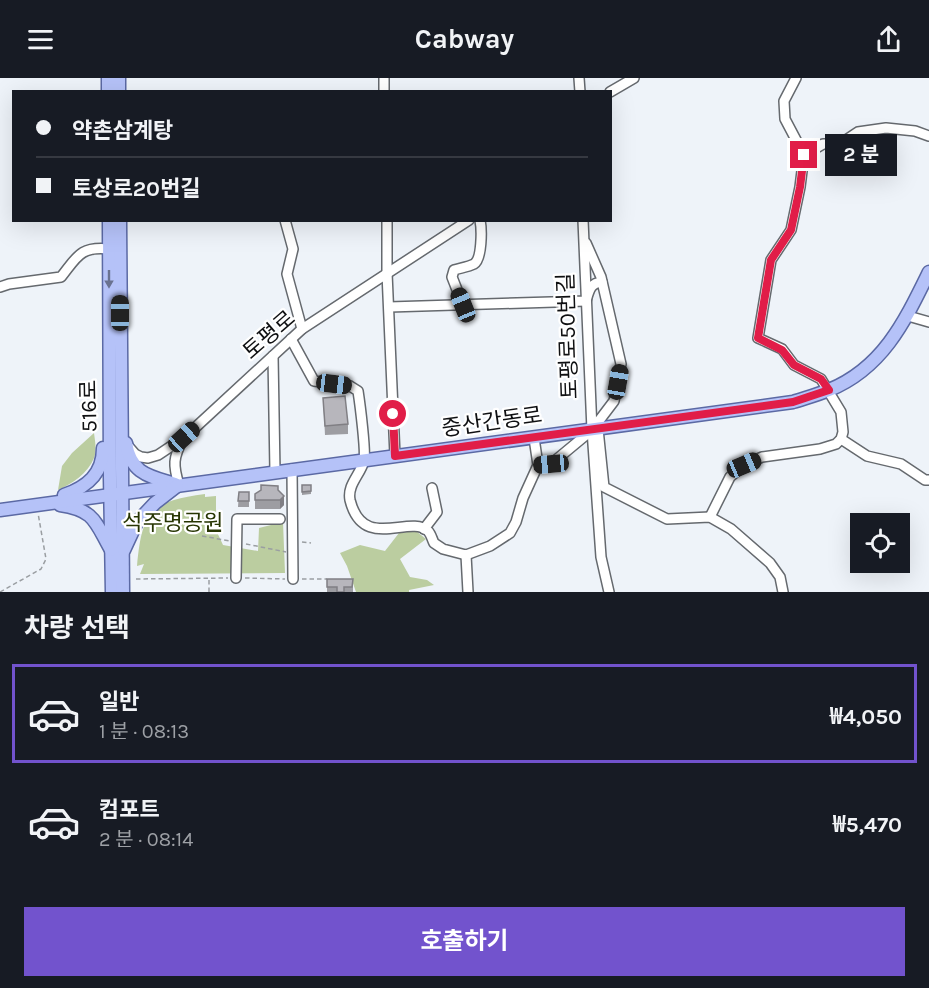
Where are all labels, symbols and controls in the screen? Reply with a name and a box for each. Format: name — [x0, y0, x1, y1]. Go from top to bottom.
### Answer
icon: menu — [24, 23, 57, 56]
text: Cabway — [415, 23, 514, 55]
icon: share — [872, 23, 905, 56]
text: 약촌삼계탕 — [72, 118, 173, 144]
callout: 2 분 — [825, 134, 897, 176]
route end — [790, 141, 817, 168]
text: 2 분 — [843, 143, 879, 166]
text: 토상로20번길 — [72, 176, 200, 202]
one-way arrow — [104, 269, 114, 288]
street label: 토평로50번길 — [553, 272, 583, 400]
car — [448, 285, 478, 325]
car — [111, 295, 129, 331]
street label: 토평로 — [238, 305, 300, 365]
car — [606, 363, 630, 401]
car — [315, 373, 353, 395]
street label: 516로 — [76, 380, 102, 432]
route start — [379, 400, 406, 427]
street label: 중산간동로 — [440, 402, 544, 442]
car — [165, 418, 203, 456]
car — [724, 450, 764, 480]
car — [532, 453, 570, 475]
park label: 석주명공원 — [122, 510, 224, 536]
map controls — [850, 513, 910, 573]
button: locate — [850, 513, 910, 573]
text: 차량 선택 — [24, 612, 130, 644]
icon: car — [27, 687, 81, 741]
text: 일반 — [99, 689, 139, 715]
text: ₩4,050 — [830, 704, 902, 730]
text: 1 분 · 08:13 — [99, 720, 189, 743]
icon: car — [27, 795, 81, 849]
text: 컴포트 — [99, 797, 160, 823]
text: ₩5,470 — [833, 812, 902, 838]
text: 2 분 · 08:14 — [99, 828, 193, 851]
button: 호출하기 — [24, 907, 905, 976]

